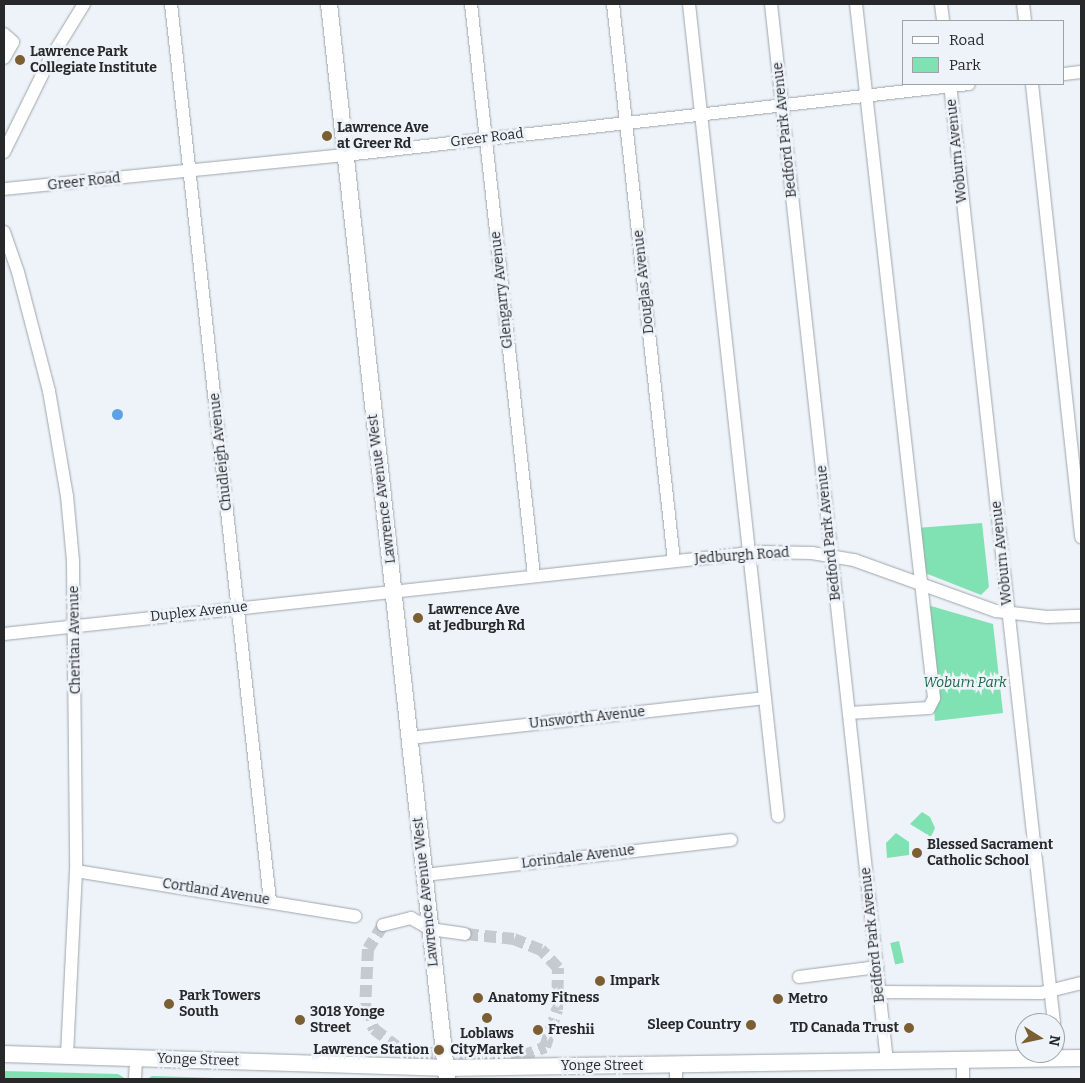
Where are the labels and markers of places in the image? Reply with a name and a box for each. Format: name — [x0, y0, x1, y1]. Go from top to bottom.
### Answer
place label: Lawrence Park Collegiate Institute — [30, 44, 157, 76]
marker: Lawrence Park Collegiate Institute — [14, 54, 26, 66]
place label: Lawrence Ave at Greer Rd — [337, 120, 429, 152]
marker: Lawrence Ave at Greer Rd — [321, 130, 333, 142]
place label: Lawrence Ave at Jedburgh Rd — [428, 602, 525, 634]
marker: Lawrence Ave at Jedburgh Rd — [412, 612, 424, 624]
place label: Blessed Sacrament Catholic School — [927, 837, 1053, 870]
marker: Blessed Sacrament Catholic School — [911, 847, 923, 859]
place label: Impark — [610, 973, 659, 989]
marker: Impark — [594, 975, 606, 987]
place label: Park Towers South — [179, 988, 261, 1020]
place label: Anatomy Fitness — [488, 990, 600, 1006]
place label: Metro — [788, 991, 828, 1007]
marker: Anatomy Fitness — [472, 992, 484, 1004]
marker: Metro — [772, 993, 784, 1005]
marker: Park Towers South — [163, 998, 175, 1010]
place label: 3018 Yonge Street — [310, 1004, 385, 1036]
marker: Loblaws CityMarket — [481, 1012, 493, 1024]
marker: 3018 Yonge Street — [294, 1014, 306, 1026]
place label: Sleep Country — [647, 1017, 741, 1033]
marker: Sleep Country — [745, 1019, 757, 1031]
place label: TD Canada Trust — [790, 1020, 899, 1036]
place label: Freshii — [548, 1022, 594, 1038]
marker: TD Canada Trust — [903, 1022, 915, 1034]
marker: Freshii — [532, 1024, 544, 1036]
place label: Loblaws CityMarket — [450, 1026, 524, 1058]
place label: Lawrence Station — [313, 1042, 429, 1058]
marker: Lawrence Station — [433, 1044, 445, 1056]

